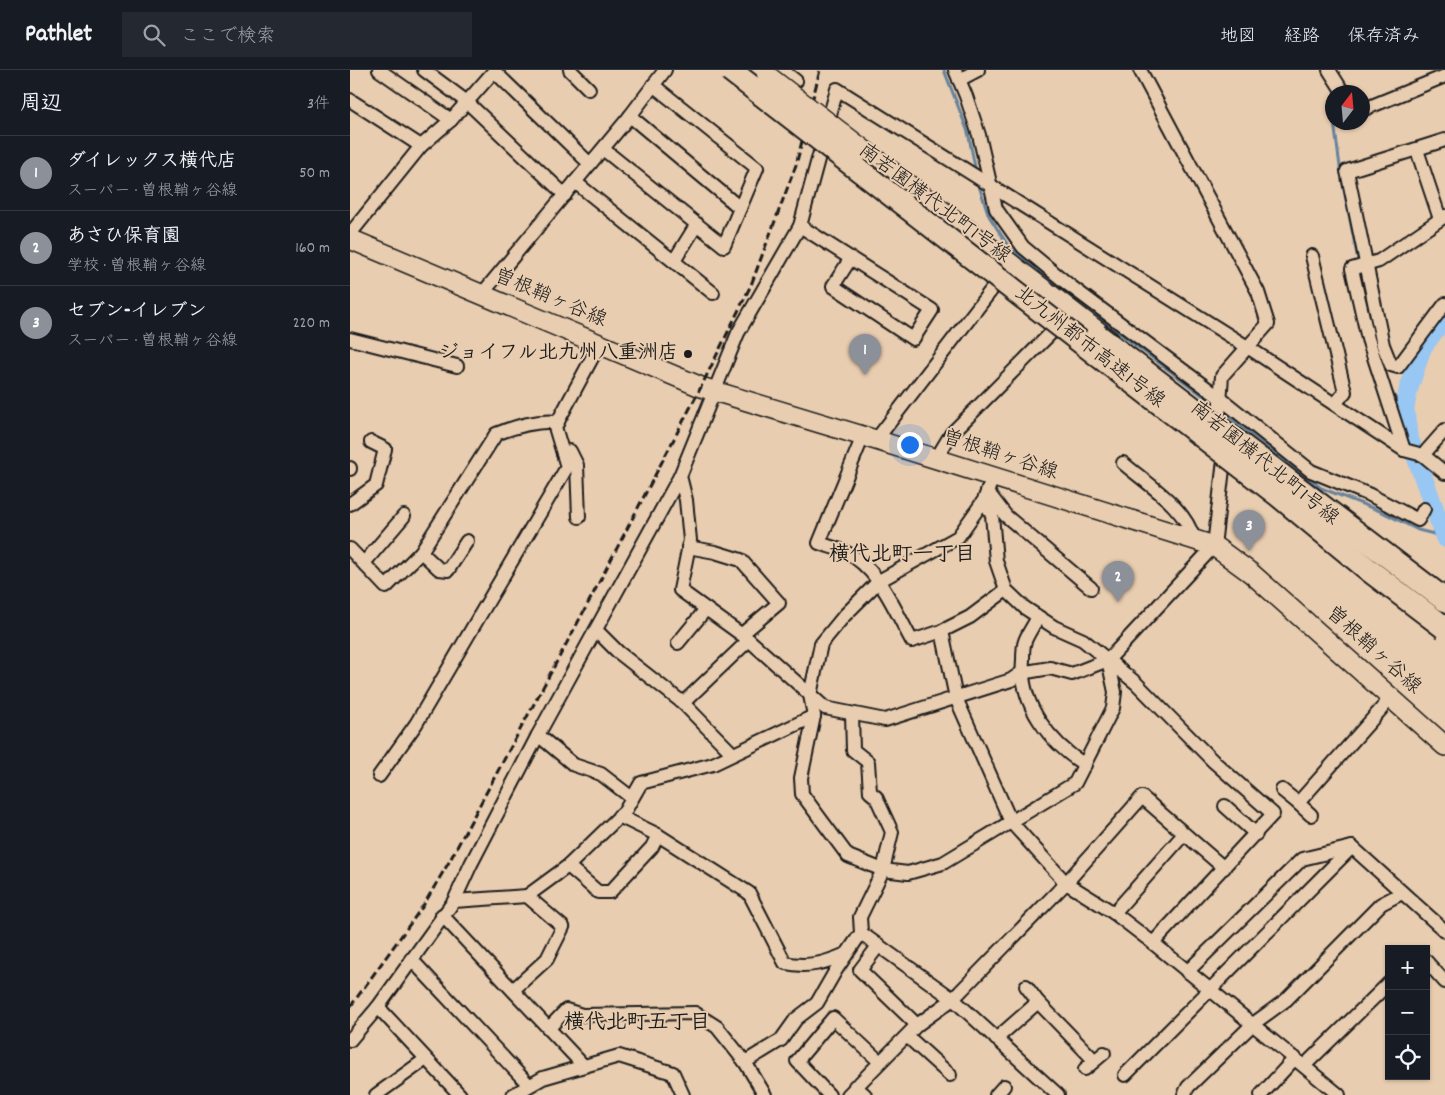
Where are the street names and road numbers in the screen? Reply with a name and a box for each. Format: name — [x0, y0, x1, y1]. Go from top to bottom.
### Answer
street label: 南若園横代北町1号線 — [852, 137, 1016, 271]
street label: 曽根鞘ヶ谷線 — [489, 263, 611, 335]
street label: 北九州都市高速1号線 — [1008, 280, 1170, 416]
street label: 南若園横代北町1号線 — [1184, 395, 1344, 533]
street label: 曽根鞘ヶ谷線 — [939, 424, 1061, 488]
street label: 曽根鞘ヶ谷線 — [1319, 600, 1427, 702]

